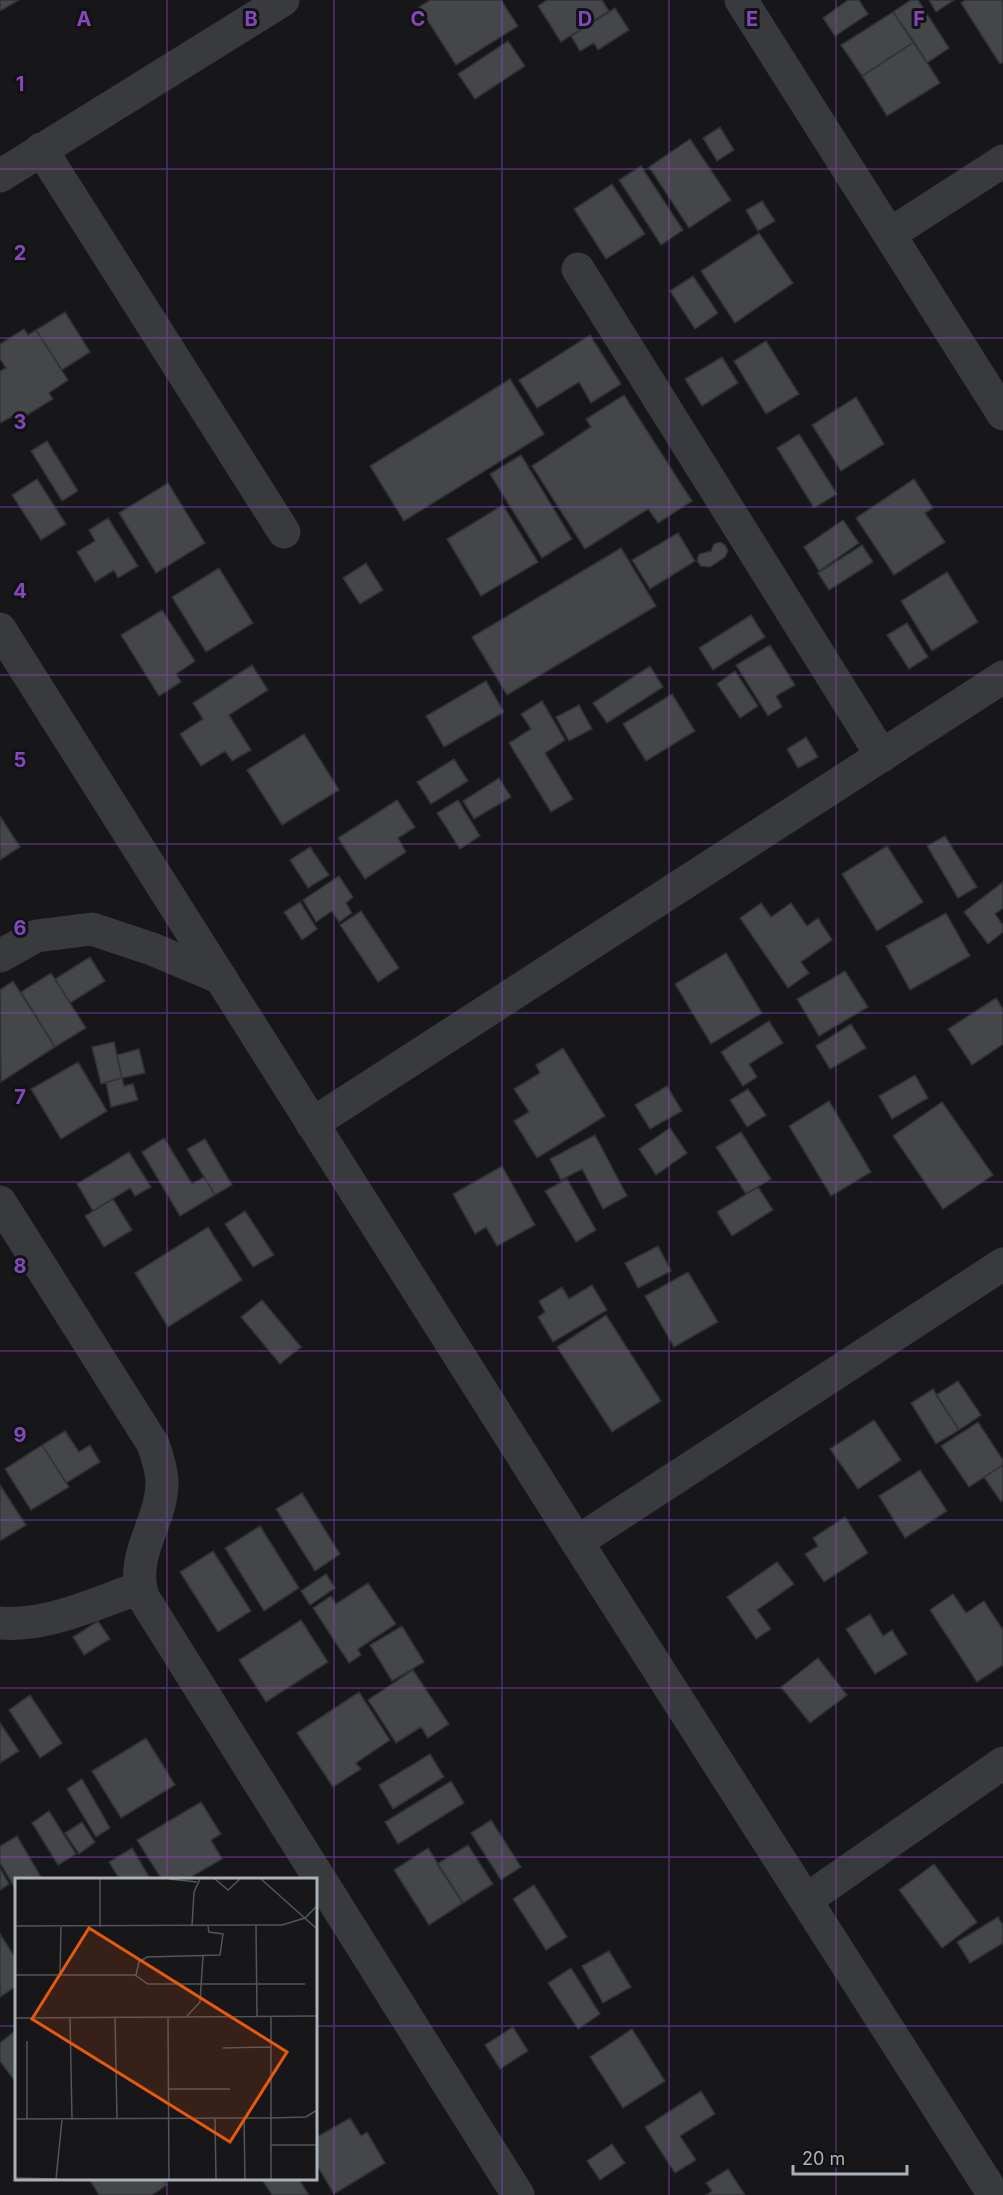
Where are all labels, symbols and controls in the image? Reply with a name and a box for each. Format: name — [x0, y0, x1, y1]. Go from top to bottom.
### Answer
text: A — [77, 7, 92, 31]
text: B — [244, 7, 258, 31]
text: C — [411, 7, 425, 31]
text: D — [578, 7, 592, 31]
text: E — [746, 7, 758, 31]
text: F — [913, 7, 925, 31]
text: 1 — [16, 72, 24, 96]
text: 2 — [14, 241, 26, 265]
text: 3 — [14, 410, 26, 434]
text: 4 — [13, 579, 27, 603]
text: 5 — [14, 748, 26, 772]
text: 6 — [14, 916, 27, 940]
text: 7 — [14, 1085, 26, 1109]
text: 8 — [13, 1254, 27, 1278]
text: 9 — [14, 1423, 27, 1447]
inset map — [15, 1878, 316, 2180]
scale bar — [793, 2138, 907, 2176]
text: 20 m — [802, 2148, 845, 2169]

